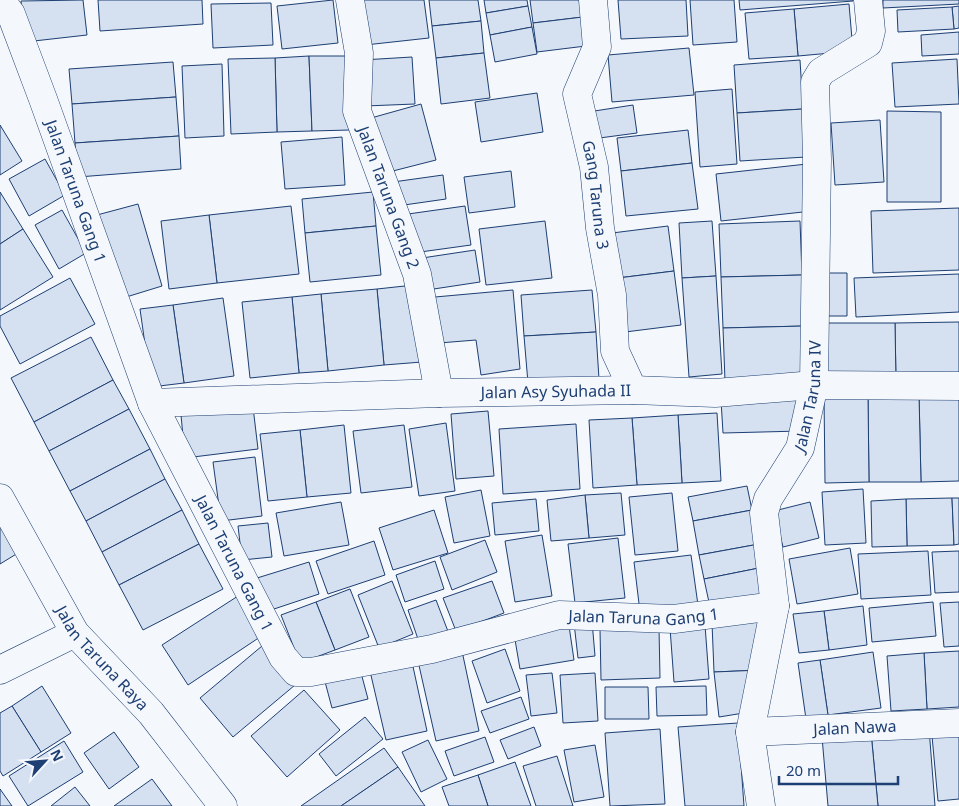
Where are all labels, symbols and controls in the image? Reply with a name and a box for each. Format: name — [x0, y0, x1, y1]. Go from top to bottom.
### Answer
street label: Jalan Taruna Gang 1 — [40, 115, 112, 266]
street label: Jalan Taruna Gang 2 — [352, 121, 425, 272]
street label: Gang Taruna 3 — [577, 138, 615, 251]
street label: Jalan Taruna IV — [788, 340, 826, 458]
street label: Jalan Asy Syuhada II — [478, 379, 631, 403]
street label: Jalan Taruna Gang 1 — [189, 489, 279, 635]
street label: Jalan Taruna Raya — [50, 600, 154, 715]
street label: Jalan Taruna Gang 1 — [566, 602, 720, 630]
street label: Jalan Nawa — [811, 715, 897, 740]
north arrow — [20, 736, 70, 786]
text: N — [46, 746, 68, 764]
scale bar — [779, 754, 898, 786]
text: 20 m — [786, 760, 821, 780]

